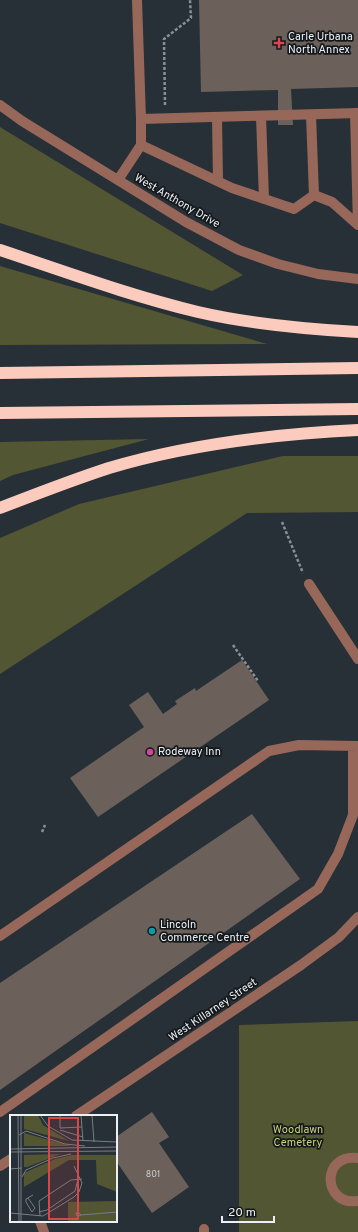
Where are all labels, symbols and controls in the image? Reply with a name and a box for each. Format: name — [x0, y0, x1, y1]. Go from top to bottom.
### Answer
place label: Carle Urbana North Annex — [288, 30, 353, 57]
marker: Carle Urbana North Annex — [273, 37, 285, 49]
street label: West Anthony Drive — [132, 171, 222, 231]
place label: Rodeway Inn — [158, 745, 221, 759]
marker: Rodeway Inn — [145, 747, 155, 757]
place label: Lincoln Commerce Centre — [160, 918, 249, 945]
marker: Lincoln Commerce Centre — [147, 926, 157, 936]
street label: West Killarney Street — [166, 975, 260, 1045]
inset map — [10, 1115, 117, 1222]
park label: Woodlawn Cemetery — [273, 1123, 323, 1150]
house number: 801 — [146, 1169, 160, 1180]
scale bar — [222, 1198, 274, 1224]
text: 20 m — [228, 1205, 256, 1221]

